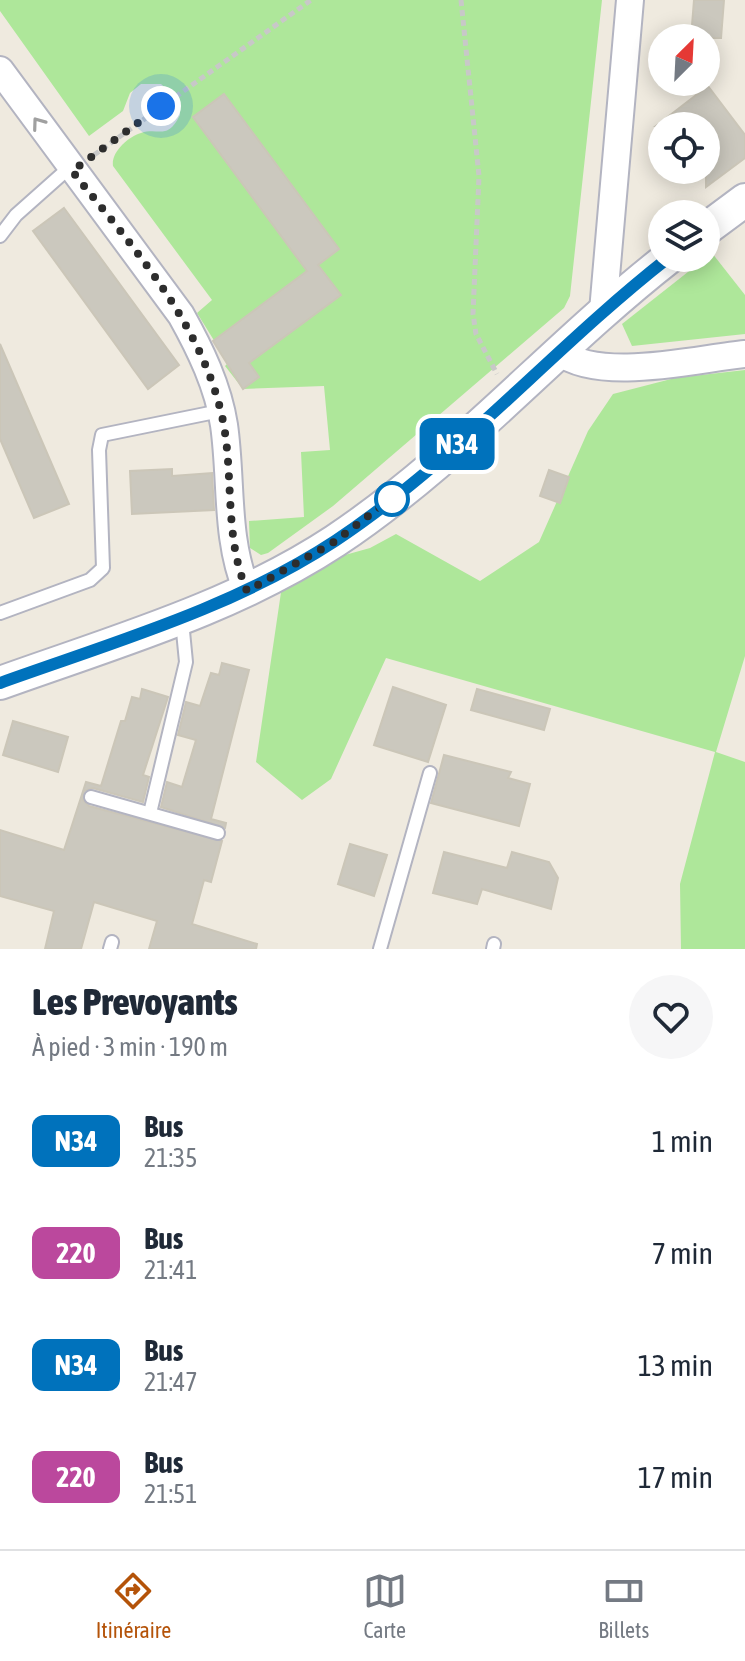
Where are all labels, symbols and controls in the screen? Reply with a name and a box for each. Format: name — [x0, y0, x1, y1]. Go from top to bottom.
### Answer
north arrow — [648, 24, 720, 96]
map controls — [648, 24, 720, 272]
your location — [141, 86, 181, 126]
button: locate — [648, 112, 720, 184]
one-way arrow — [33, 118, 48, 132]
button: layers — [648, 200, 720, 272]
line badge: N34 — [411, 418, 503, 470]
text: N34 — [436, 428, 478, 460]
unlabelled marker — [375, 482, 409, 516]
button: heart — [629, 975, 713, 1059]
text: Les Prevoyants — [32, 980, 238, 1023]
text: À pied · 3 min · 190 m — [32, 1032, 228, 1062]
text: Bus — [144, 1109, 183, 1143]
text: 1 min — [652, 1124, 713, 1158]
text: N34 — [55, 1125, 97, 1157]
text: 21:35 — [144, 1143, 198, 1173]
text: Bus — [144, 1221, 183, 1255]
text: 7 min — [652, 1236, 713, 1270]
text: 220 — [56, 1237, 96, 1269]
text: 21:41 — [144, 1255, 198, 1285]
text: Bus — [144, 1333, 183, 1367]
text: 13 min — [638, 1348, 713, 1382]
text: N34 — [55, 1349, 97, 1381]
text: 21:47 — [144, 1367, 198, 1397]
text: Bus — [144, 1445, 183, 1479]
text: 17 min — [638, 1460, 713, 1494]
text: 220 — [56, 1461, 96, 1493]
text: 21:51 — [144, 1479, 198, 1509]
tab: Itinéraire — [96, 1569, 171, 1643]
tab: Carte — [363, 1569, 407, 1643]
tab: Billets — [598, 1569, 649, 1643]

